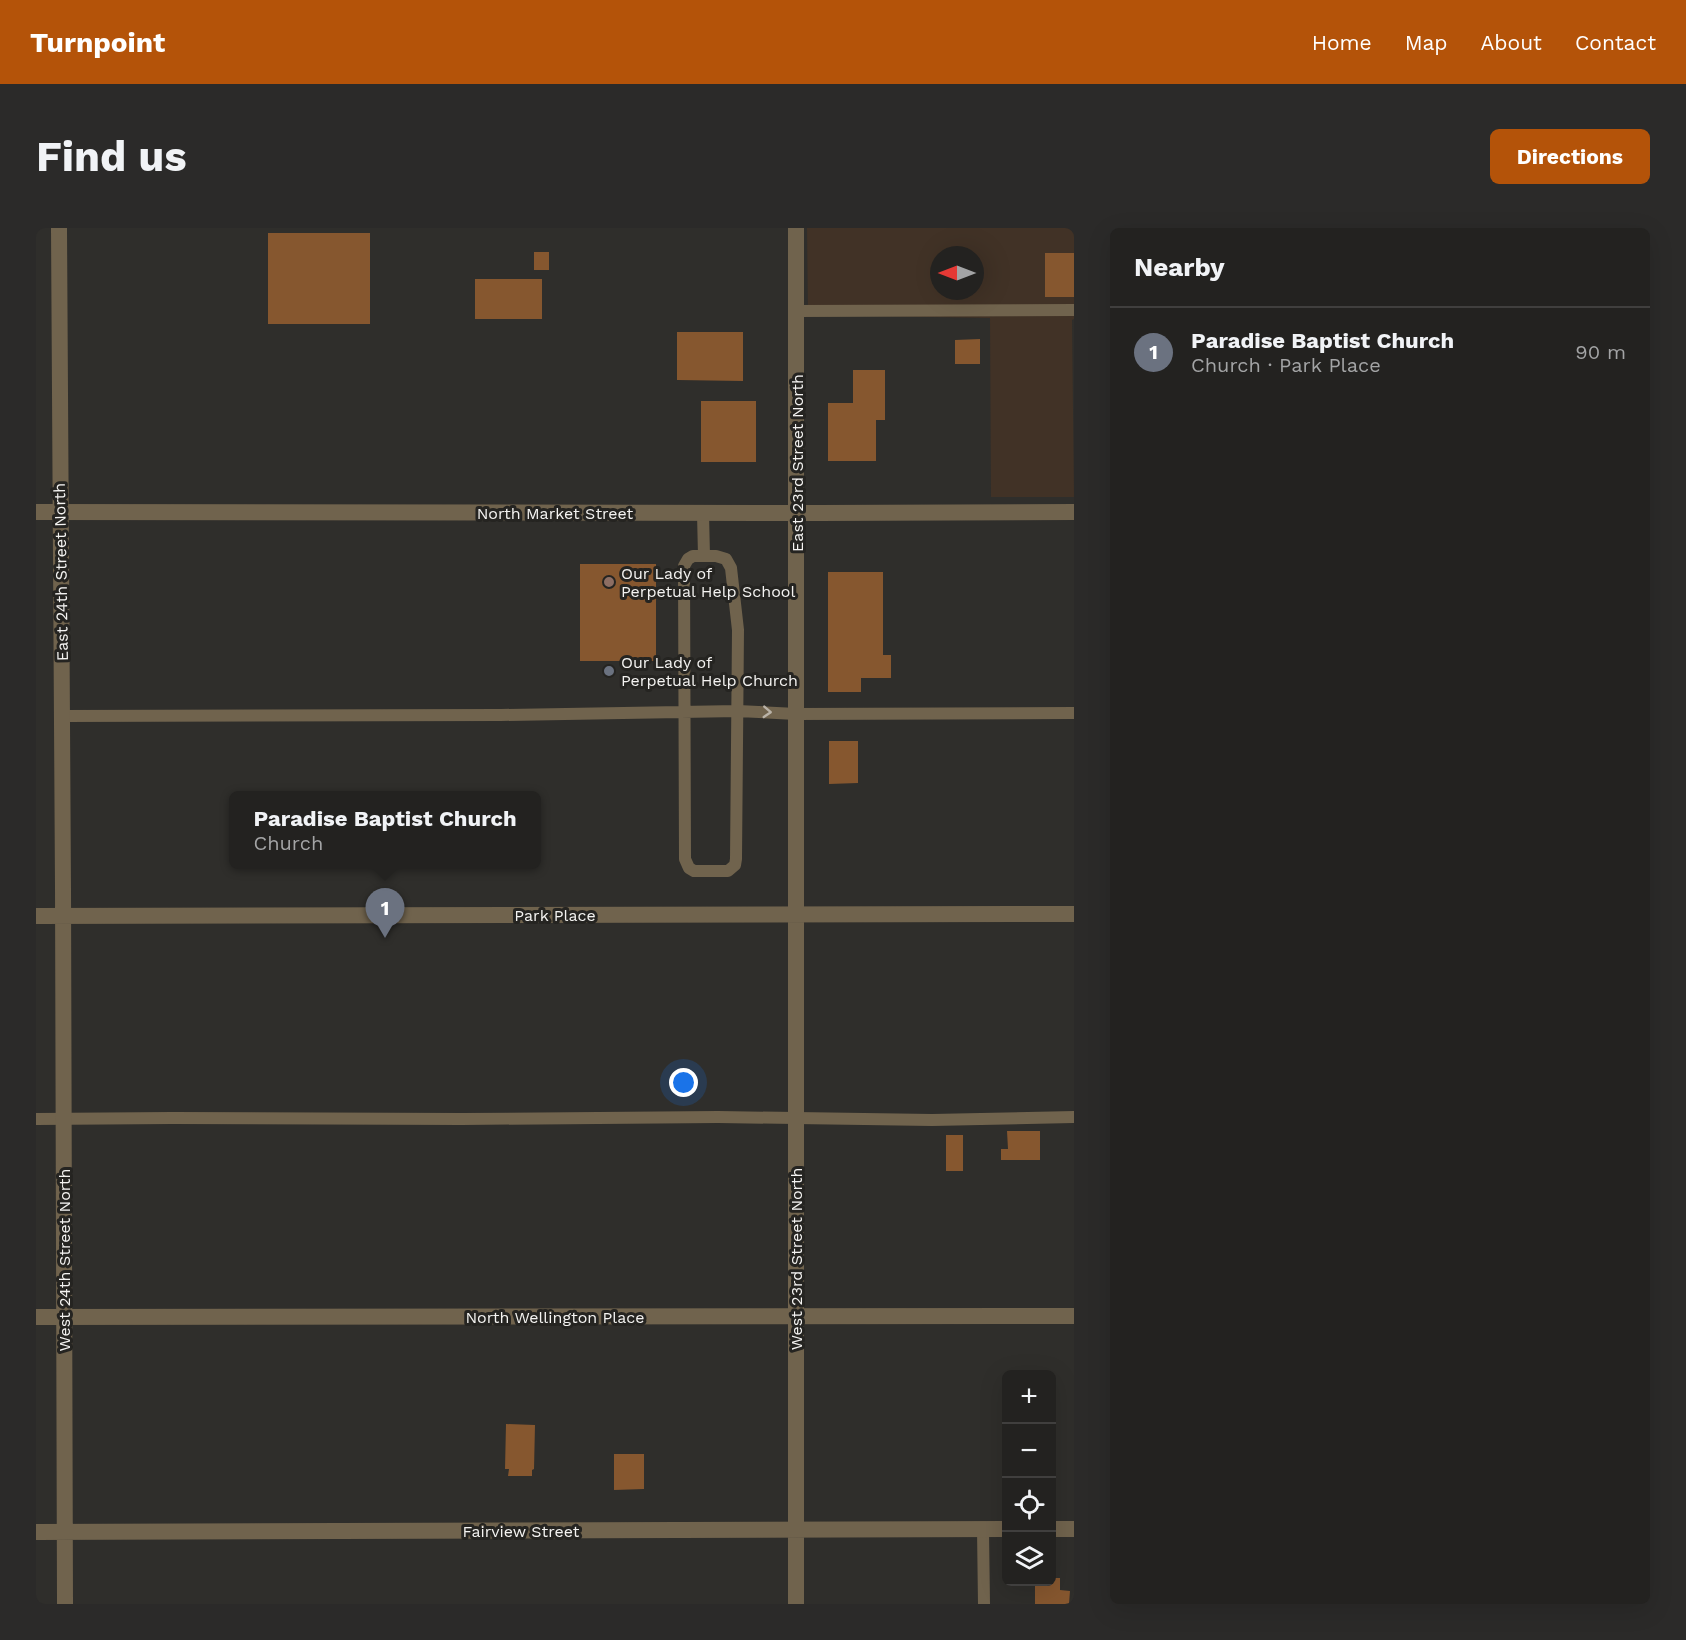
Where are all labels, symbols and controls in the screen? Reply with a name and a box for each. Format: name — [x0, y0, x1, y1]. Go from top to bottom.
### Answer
text: Turnpoint — [30, 26, 165, 59]
text: Home — [1312, 30, 1372, 55]
text: Map — [1405, 30, 1448, 55]
text: About — [1481, 30, 1542, 55]
text: Contact — [1575, 30, 1656, 55]
button: Directions — [1490, 129, 1650, 184]
text: Find us — [36, 132, 187, 181]
north arrow — [930, 246, 984, 300]
text: Nearby — [1134, 252, 1225, 282]
text: Paradise Baptist Church — [1191, 328, 1454, 353]
text: 1 — [1149, 340, 1158, 364]
text: 90 m — [1575, 340, 1626, 364]
text: Church · Park Place — [1191, 353, 1381, 377]
street label: East 23rd Street North — [788, 374, 807, 552]
street label: East 24th Street North — [50, 483, 72, 661]
street label: North Market Street — [477, 504, 634, 523]
place label: Our Lady of Perpetual Help School — [621, 564, 795, 601]
marker: Our Lady of Perpetual Help School — [602, 575, 616, 589]
place label: Our Lady of Perpetual Help Church — [621, 653, 798, 690]
marker: Our Lady of Perpetual Help Church — [602, 664, 616, 678]
one-way arrow — [763, 706, 772, 719]
popup — [229, 791, 541, 869]
text: Paradise Baptist Church — [253, 806, 517, 831]
text: Church — [253, 831, 323, 855]
pin: 1 — [366, 888, 404, 938]
street label: Park Place — [514, 906, 596, 925]
your location — [669, 1068, 698, 1097]
street label: West 23rd Street North — [787, 1168, 806, 1350]
street label: West 24th Street North — [55, 1169, 74, 1351]
street label: North Wellington Place — [465, 1308, 645, 1327]
map controls — [1002, 1370, 1056, 1586]
button: + — [1002, 1370, 1056, 1424]
button: − — [1002, 1424, 1056, 1478]
button: locate — [1002, 1478, 1056, 1532]
street label: Fairview Street — [462, 1522, 580, 1541]
button: layers — [1002, 1532, 1056, 1586]

